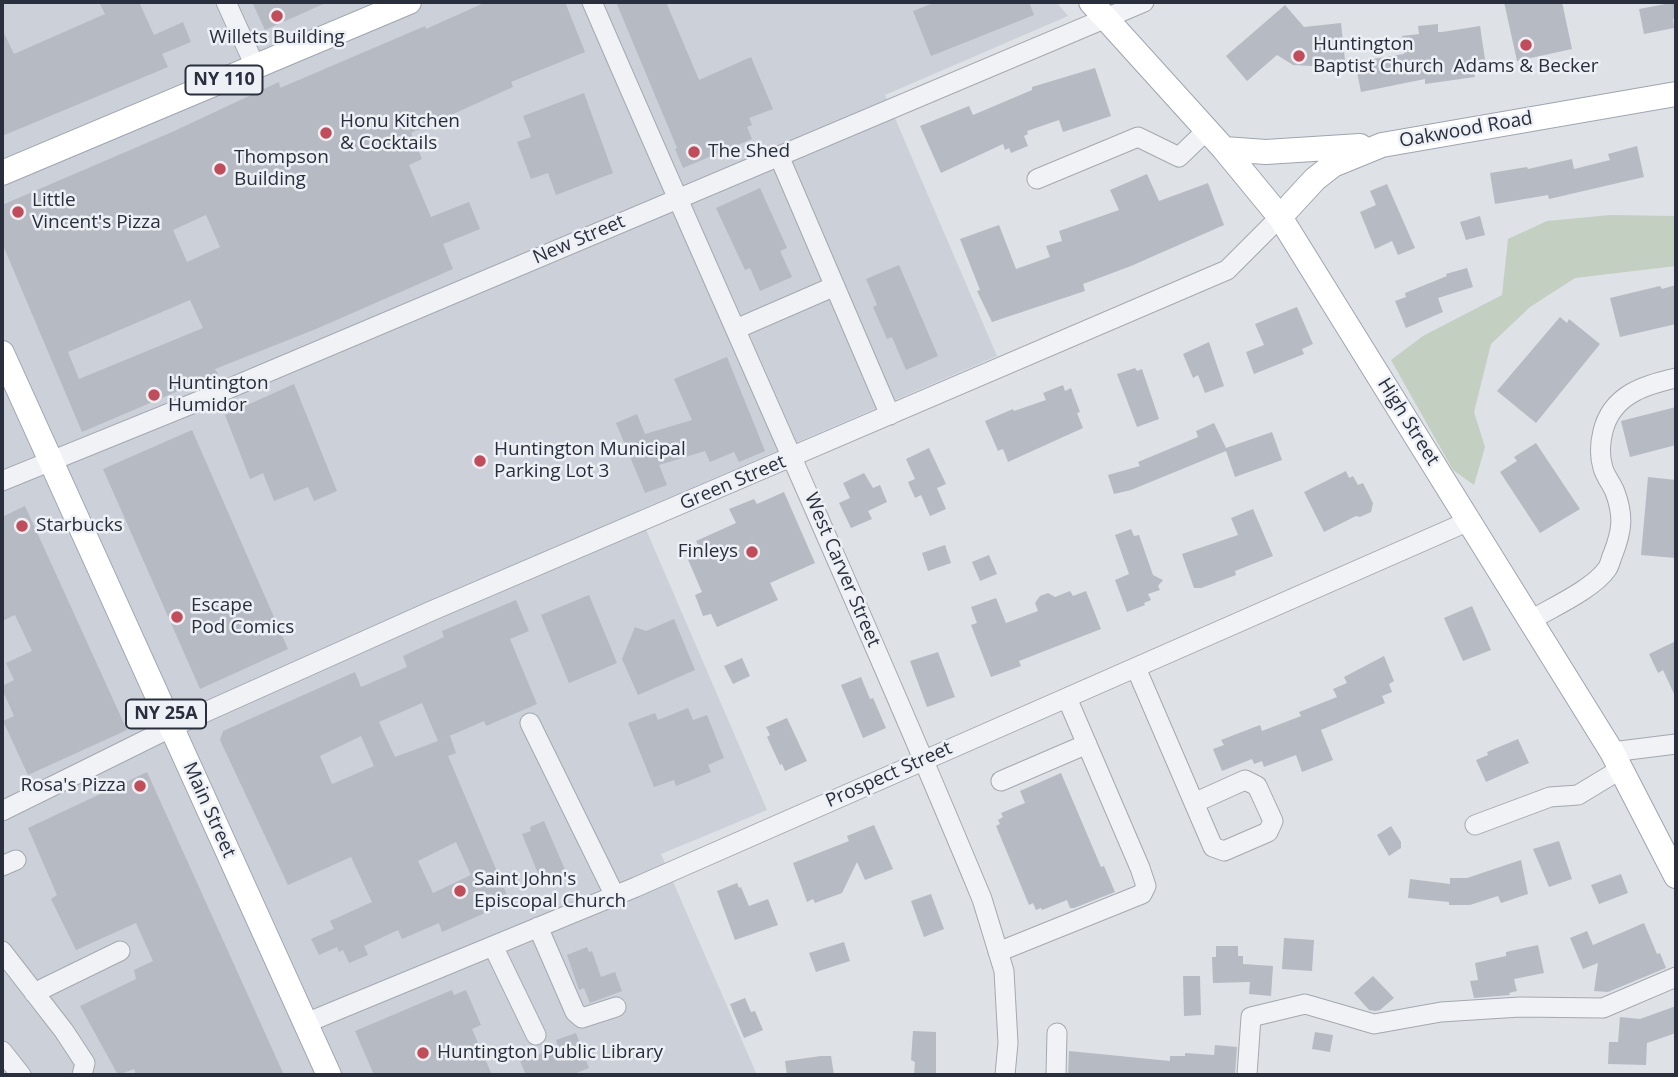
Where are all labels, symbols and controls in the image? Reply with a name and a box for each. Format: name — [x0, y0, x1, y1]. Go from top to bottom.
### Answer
marker: Willets Building — [269, 8, 285, 24]
place label: Willets Building — [209, 27, 345, 49]
place label: Huntington Baptist Church — [1313, 34, 1444, 78]
marker: Adams & Becker — [1518, 37, 1534, 53]
marker: Huntington Baptist Church — [1291, 48, 1307, 64]
place label: Adams & Becker — [1453, 56, 1599, 78]
road number: NY 110 — [186, 66, 262, 94]
street label: Oakwood Road — [1398, 107, 1534, 153]
place label: Honu Kitchen & Cocktails — [340, 111, 460, 155]
marker: Honu Kitchen & Cocktails — [318, 125, 334, 141]
place label: The Shed — [708, 141, 790, 163]
marker: The Shed — [686, 144, 702, 160]
place label: Thompson Building — [234, 147, 329, 191]
marker: Thompson Building — [212, 161, 228, 177]
place label: Little Vincent's Pizza — [32, 190, 161, 234]
marker: Little Vincent's Pizza — [10, 204, 26, 220]
street label: New Street — [530, 210, 628, 270]
place label: Huntington Humidor — [168, 373, 269, 417]
street label: High Street — [1372, 374, 1444, 470]
marker: Huntington Humidor — [146, 387, 162, 403]
place label: Huntington Municipal Parking Lot 3 — [494, 439, 686, 483]
street label: Green Street — [677, 451, 789, 515]
marker: Huntington Municipal Parking Lot 3 — [472, 453, 488, 469]
street label: West Carver Street — [799, 490, 885, 650]
place label: Starbucks — [36, 515, 123, 537]
marker: Starbucks — [14, 518, 30, 534]
place label: Finleys — [678, 541, 738, 563]
marker: Finleys — [744, 544, 760, 560]
place label: Escape Pod Comics — [191, 595, 294, 639]
marker: Escape Pod Comics — [169, 609, 185, 625]
road number: NY 25A — [126, 700, 206, 728]
street label: Prospect Street — [822, 737, 956, 813]
street label: Main Street — [178, 759, 240, 861]
place label: Rosa's Pizza — [20, 775, 126, 797]
marker: Rosa's Pizza — [132, 778, 148, 794]
place label: Saint John's Episcopal Church — [474, 869, 626, 913]
marker: Saint John's Episcopal Church — [452, 883, 468, 899]
place label: Huntington Public Library — [437, 1042, 663, 1064]
marker: Huntington Public Library — [415, 1045, 431, 1061]

